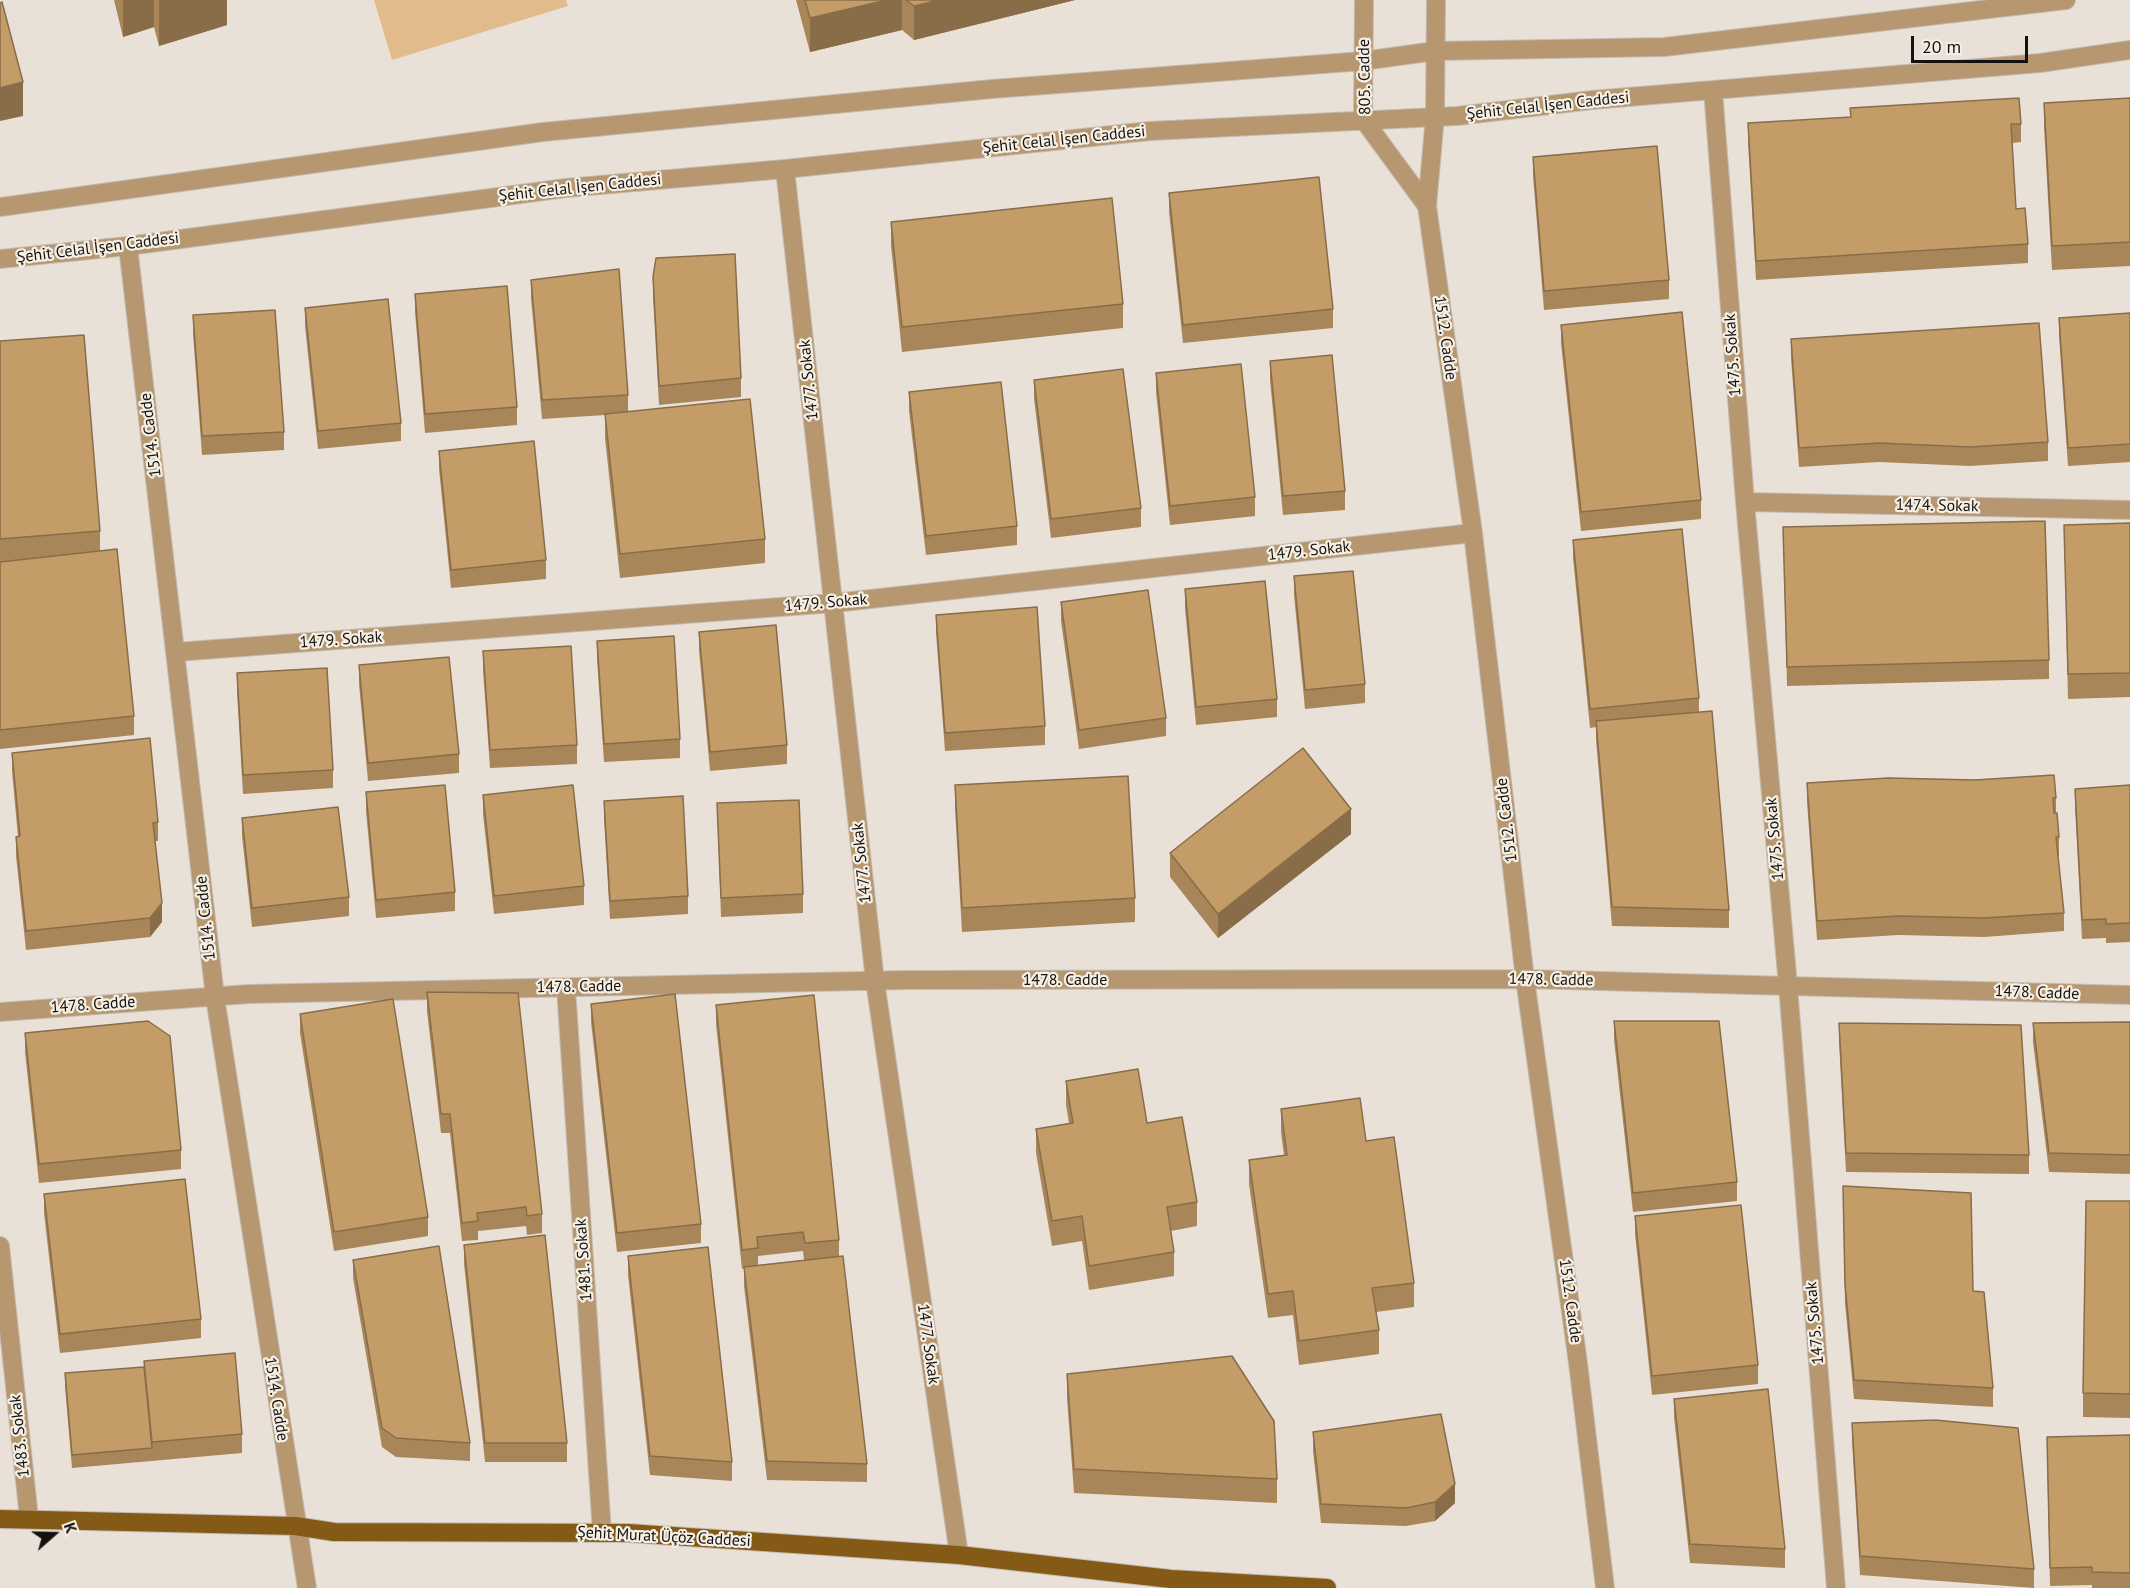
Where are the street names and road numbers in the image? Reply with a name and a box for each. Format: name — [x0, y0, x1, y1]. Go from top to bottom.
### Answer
street label: 805. Cadde — [1355, 39, 1375, 115]
street label: Şehit Celal İşen Caddesi — [1466, 88, 1630, 124]
street label: Şehit Celal İşen Caddesi — [982, 122, 1146, 158]
street label: Şehit Celal İşen Caddesi — [498, 170, 662, 206]
street label: Şehit Celal İşen Caddesi — [16, 229, 180, 267]
street label: 1512. Cadde — [1430, 295, 1460, 381]
street label: 1475. Sokak — [1721, 313, 1745, 397]
street label: 1477. Sokak — [795, 339, 823, 421]
street label: 1514. Cadde — [136, 392, 166, 478]
street label: 1474. Sokak — [1895, 496, 1979, 516]
street label: 1479. Sokak — [1267, 537, 1351, 565]
street label: 1479. Sokak — [784, 590, 868, 616]
street label: 1479. Sokak — [299, 628, 383, 652]
street label: 1512. Cadde — [1492, 777, 1522, 863]
street label: 1475. Sokak — [1762, 797, 1788, 881]
street label: 1477. Sokak — [848, 822, 876, 904]
street label: 1514. Cadde — [192, 875, 220, 961]
street label: 1478. Cadde — [1023, 970, 1107, 990]
street label: 1478. Cadde — [1508, 970, 1594, 990]
street label: 1478. Cadde — [536, 977, 622, 997]
street label: 1478. Cadde — [1994, 982, 2080, 1004]
street label: 1478. Cadde — [50, 992, 136, 1018]
street label: 1481. Sokak — [572, 1218, 596, 1302]
street label: 1512. Cadde — [1555, 1258, 1585, 1344]
street label: 1475. Sokak — [1802, 1281, 1828, 1365]
street label: 1477. Sokak — [913, 1302, 943, 1386]
street label: 1514. Cadde — [260, 1356, 292, 1442]
street label: 1483. Sokak — [6, 1394, 34, 1478]
street label: Şehit Murat Üçöz Caddesi — [577, 1523, 751, 1551]

